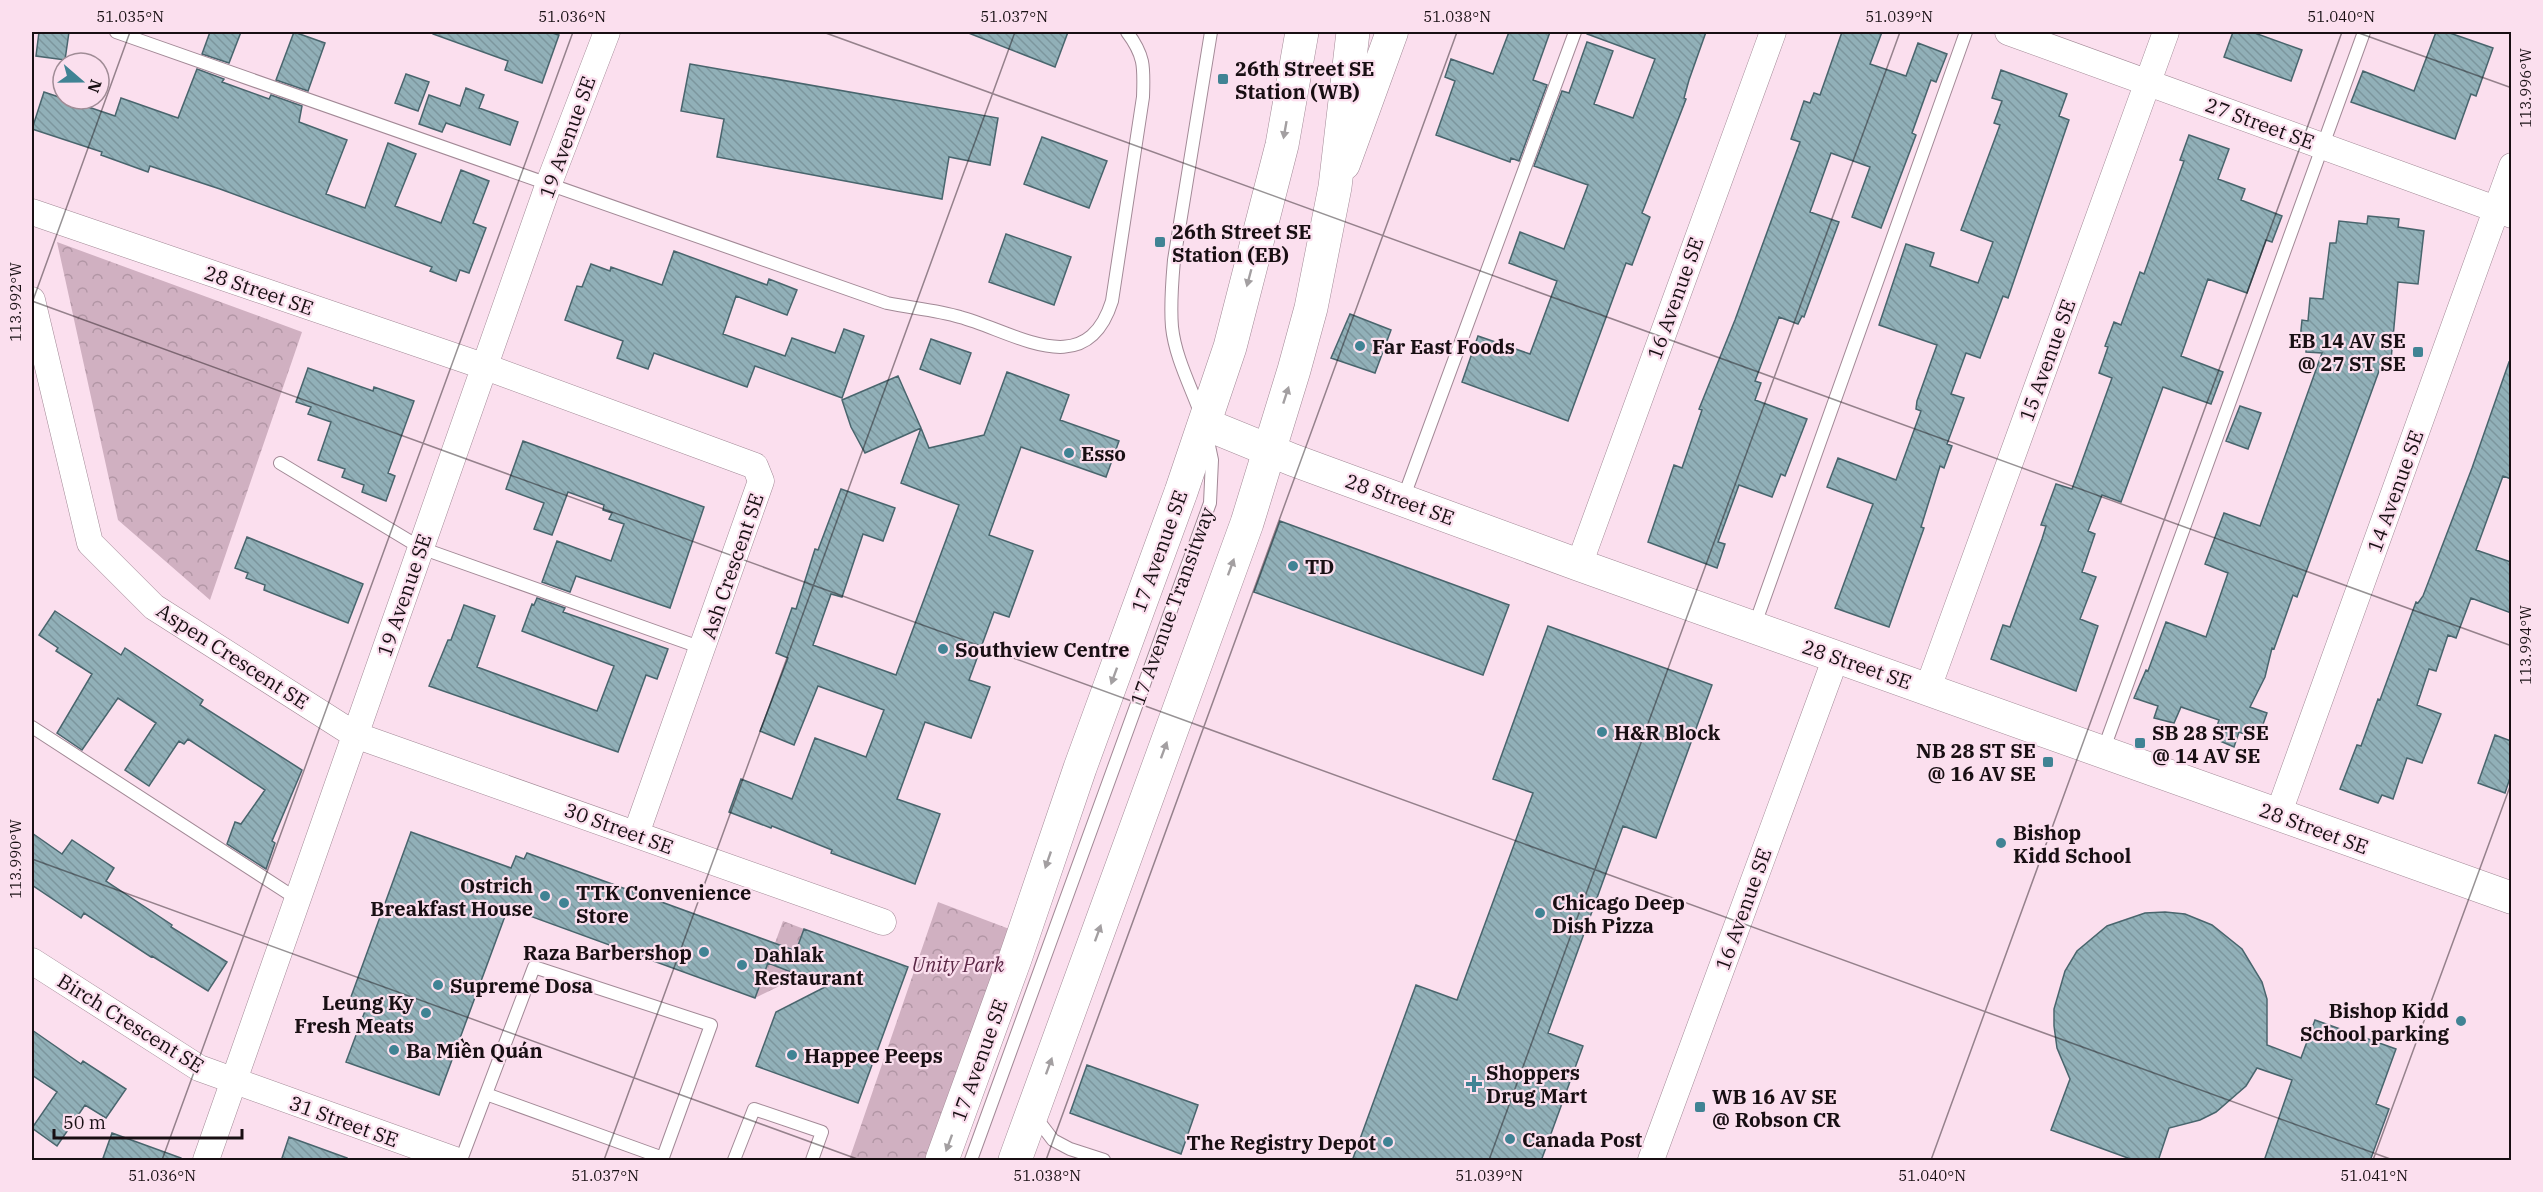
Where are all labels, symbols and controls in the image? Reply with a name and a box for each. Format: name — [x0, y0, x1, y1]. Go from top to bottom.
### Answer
text: 51.035°N — [96, 7, 164, 26]
text: 51.036°N — [538, 7, 606, 26]
text: 51.037°N — [980, 7, 1048, 26]
text: 51.038°N — [1423, 7, 1491, 26]
text: 51.039°N — [1865, 7, 1933, 26]
text: 51.040°N — [2307, 7, 2375, 26]
text: 113.996°W — [2516, 48, 2535, 128]
north arrow — [51, 51, 111, 111]
place label: 26th Street SE Station (WB) — [1235, 55, 1375, 105]
street label: 19 Avenue SE — [532, 72, 602, 202]
marker: 26th Street SE Station (WB) — [1216, 72, 1230, 86]
text: N — [84, 77, 107, 95]
street label: 27 Street SE — [2202, 91, 2318, 155]
one-way arrow — [1280, 121, 1289, 140]
place label: 26th Street SE Station (EB) — [1172, 218, 1312, 268]
street label: 16 Avenue SE — [1640, 233, 1710, 363]
marker: 26th Street SE Station (EB) — [1153, 235, 1167, 249]
street label: 28 Street SE — [201, 259, 317, 321]
text: 113.992°W — [6, 262, 25, 342]
one-way arrow — [1244, 269, 1253, 287]
street label: 15 Avenue SE — [2012, 295, 2082, 425]
place label: EB 14 AV SE @ 27 ST SE — [2288, 327, 2406, 377]
place label: Far East Foods — [1372, 333, 1515, 360]
marker: Far East Foods — [1353, 339, 1367, 353]
marker: EB 14 AV SE @ 27 ST SE — [2411, 345, 2425, 359]
one-way arrow — [1282, 386, 1292, 404]
street label: 14 Avenue SE — [2360, 426, 2430, 556]
place label: Esso — [1081, 440, 1126, 467]
marker: Esso — [1062, 446, 1076, 460]
street label: 28 Street SE — [1342, 467, 1458, 531]
street label: 17 Avenue SE — [1124, 486, 1194, 616]
street label: Ash Crescent SE — [694, 489, 770, 643]
street label: 17 Avenue Transitway — [1124, 503, 1220, 709]
street label: 19 Avenue SE — [370, 530, 438, 660]
place label: TD — [1305, 553, 1334, 580]
one-way arrow — [1227, 558, 1237, 576]
marker: TD — [1286, 559, 1300, 573]
street label: Aspen Crescent SE — [152, 597, 314, 715]
text: 113.994°W — [2516, 605, 2535, 685]
street label: 28 Street SE — [1799, 633, 1915, 695]
place label: Southview Centre — [955, 636, 1130, 663]
marker: Southview Centre — [936, 642, 950, 656]
one-way arrow — [1108, 668, 1118, 686]
place label: H&R Block — [1614, 719, 1721, 746]
place label: SB 28 ST SE @ 14 AV SE — [2152, 719, 2269, 769]
marker: H&R Block — [1595, 725, 1609, 739]
marker: SB 28 ST SE @ 14 AV SE — [2133, 736, 2147, 750]
place label: NB 28 ST SE @ 16 AV SE — [1916, 737, 2036, 787]
one-way arrow — [1160, 741, 1170, 759]
marker: NB 28 ST SE @ 16 AV SE — [2041, 755, 2055, 769]
street label: 30 Street SE — [561, 796, 677, 860]
street label: 28 Street SE — [2256, 796, 2372, 860]
text: 113.990°W — [6, 819, 25, 899]
place label: Bishop Kidd School — [2013, 819, 2131, 869]
marker: Bishop Kidd School — [1994, 836, 2008, 850]
street label: 16 Avenue SE — [1708, 844, 1778, 974]
one-way arrow — [1043, 851, 1053, 869]
place label: Ostrich Breakfast House — [370, 872, 533, 922]
place label: TTK Convenience Store — [576, 879, 751, 929]
marker: Ostrich Breakfast House — [538, 889, 552, 903]
place label: Chicago Deep Dish Pizza — [1552, 889, 1685, 939]
marker: TTK Convenience Store — [557, 896, 571, 910]
marker: Chicago Deep Dish Pizza — [1533, 906, 1547, 920]
one-way arrow — [1093, 924, 1103, 942]
place label: Raza Barbershop — [523, 939, 692, 966]
place label: Dahlak Restaurant — [754, 941, 864, 991]
marker: Raza Barbershop — [697, 945, 711, 959]
park label: Unity Park — [912, 951, 1005, 978]
marker: Dahlak Restaurant — [735, 958, 749, 972]
street label: Birch Crescent SE — [53, 967, 209, 1079]
place label: Supreme Dosa — [450, 972, 593, 999]
marker: Supreme Dosa — [431, 978, 445, 992]
place label: Leung Ky Fresh Meats — [294, 989, 415, 1039]
street label: 17 Avenue SE — [944, 995, 1014, 1125]
place label: Bishop Kidd School parking — [2300, 997, 2449, 1047]
marker: Leung Ky Fresh Meats — [419, 1006, 433, 1020]
marker: Bishop Kidd School parking — [2454, 1014, 2468, 1028]
place label: Ba Miền Quán — [406, 1037, 543, 1064]
place label: Happee Peeps — [804, 1042, 943, 1069]
marker: Ba Miền Quán — [387, 1043, 401, 1057]
marker: Happee Peeps — [785, 1048, 799, 1062]
one-way arrow — [1045, 1057, 1055, 1075]
place label: Shoppers Drug Mart — [1486, 1059, 1588, 1109]
marker: Shoppers Drug Mart — [1467, 1077, 1481, 1091]
place label: WB 16 AV SE @ Robson CR — [1712, 1083, 1841, 1133]
street label: 31 Street SE — [286, 1089, 402, 1153]
marker: WB 16 AV SE @ Robson CR — [1693, 1100, 1707, 1114]
scale bar — [54, 1102, 242, 1140]
text: 50 m — [63, 1111, 106, 1134]
place label: Canada Post — [1522, 1126, 1643, 1153]
place label: The Registry Depot — [1187, 1129, 1377, 1156]
marker: Canada Post — [1503, 1132, 1517, 1146]
one-way arrow — [943, 1134, 953, 1152]
marker: The Registry Depot — [1381, 1135, 1395, 1149]
text: 51.036°N — [128, 1166, 196, 1185]
text: 51.037°N — [571, 1166, 639, 1185]
text: 51.038°N — [1013, 1166, 1081, 1185]
text: 51.039°N — [1455, 1166, 1523, 1185]
text: 51.040°N — [1898, 1166, 1966, 1185]
text: 51.041°N — [2340, 1166, 2408, 1185]

